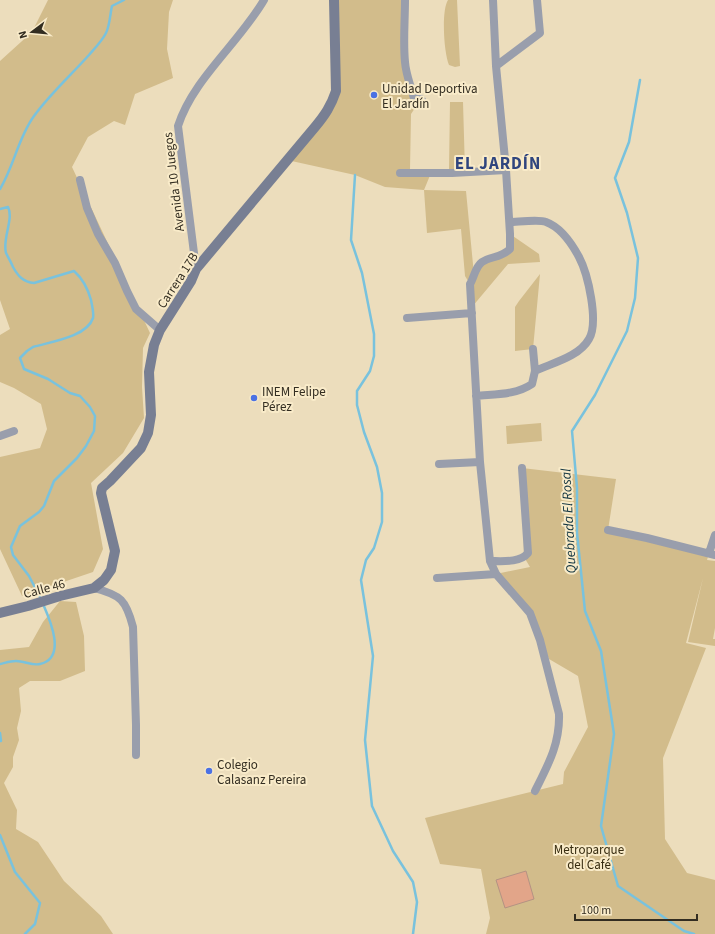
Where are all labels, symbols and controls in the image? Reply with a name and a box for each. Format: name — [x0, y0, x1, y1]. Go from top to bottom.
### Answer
north arrow — [12, 12, 52, 52]
text: N — [15, 29, 31, 40]
place label: Unidad Deportiva El Jardín — [382, 80, 477, 113]
marker: Unidad Deportiva El Jardín — [369, 90, 379, 100]
street label: Avenida 10 Juegos — [159, 131, 189, 233]
district label: EL JARDÍN — [455, 152, 541, 176]
street label: Carrera 17B — [153, 249, 203, 312]
place label: INEM Felipe Pérez — [262, 383, 326, 416]
marker: INEM Felipe Pérez — [249, 393, 259, 403]
water label: Quebrada El Rosal — [556, 467, 582, 574]
street label: Calle 46 — [21, 575, 67, 603]
place label: Colegio Calasanz Pereira — [217, 756, 306, 789]
marker: Colegio Calasanz Pereira — [204, 766, 214, 776]
park label: Metroparque del Café — [554, 841, 624, 874]
scale bar — [575, 896, 697, 922]
text: 100 m — [581, 902, 611, 919]

